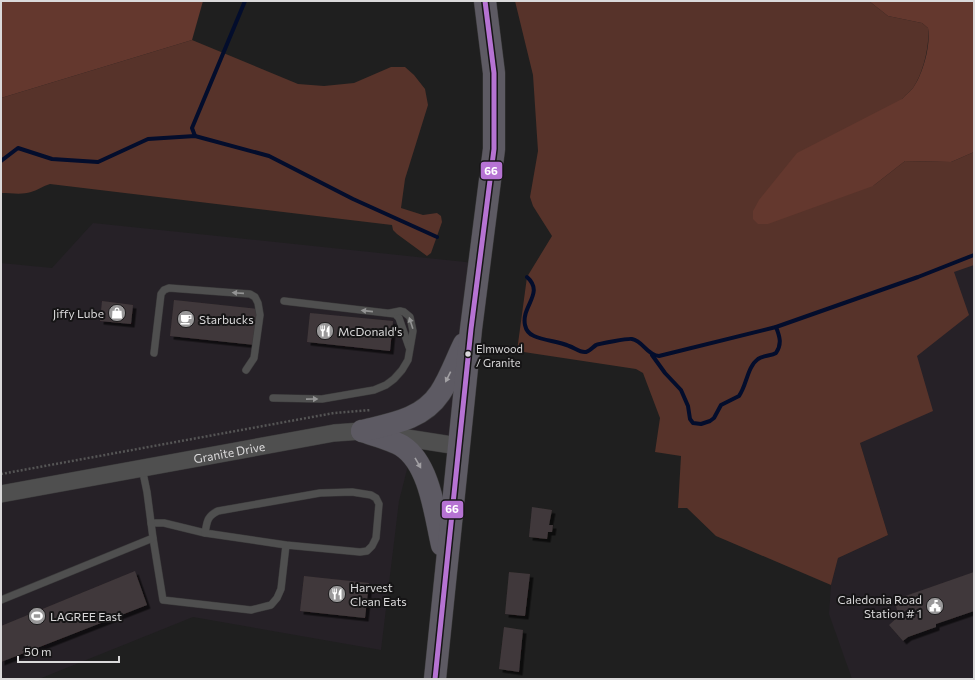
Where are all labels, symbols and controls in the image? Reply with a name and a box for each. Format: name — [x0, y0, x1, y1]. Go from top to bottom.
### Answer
line badge: 66 — [480, 161, 503, 180]
text: 66 — [484, 164, 498, 177]
one-way arrow — [232, 289, 244, 296]
shop icon: Jiffy Lube — [107, 303, 127, 323]
place label: Jiffy Lube — [53, 306, 104, 321]
one-way arrow — [361, 307, 373, 314]
cafe icon: Starbucks — [176, 309, 196, 329]
place label: Starbucks — [199, 312, 254, 326]
one-way arrow — [408, 316, 414, 328]
restaurant icon: McDonald's — [315, 321, 335, 341]
place label: McDonald's — [338, 324, 402, 338]
place label: Elmwood / Granite — [476, 342, 523, 369]
marker: Elmwood / Granite — [463, 349, 473, 359]
one-way arrow — [445, 371, 451, 383]
one-way arrow — [306, 396, 319, 402]
street label: Granite Drive — [192, 439, 266, 466]
one-way arrow — [414, 457, 421, 469]
line badge: 66 — [441, 500, 464, 519]
text: 66 — [445, 502, 459, 515]
place label: Harvest Clean Eats — [350, 580, 407, 608]
restaurant icon: Harvest Clean Eats — [327, 584, 347, 604]
place label: Caledonia Road Station # 1 — [837, 592, 922, 620]
public building icon: Caledonia Road Station # 1 — [925, 596, 945, 616]
sports icon: LAGREE East — [27, 606, 47, 626]
place label: LAGREE East — [50, 609, 122, 623]
scale bar — [18, 638, 119, 664]
text: 50 m — [24, 644, 52, 658]

